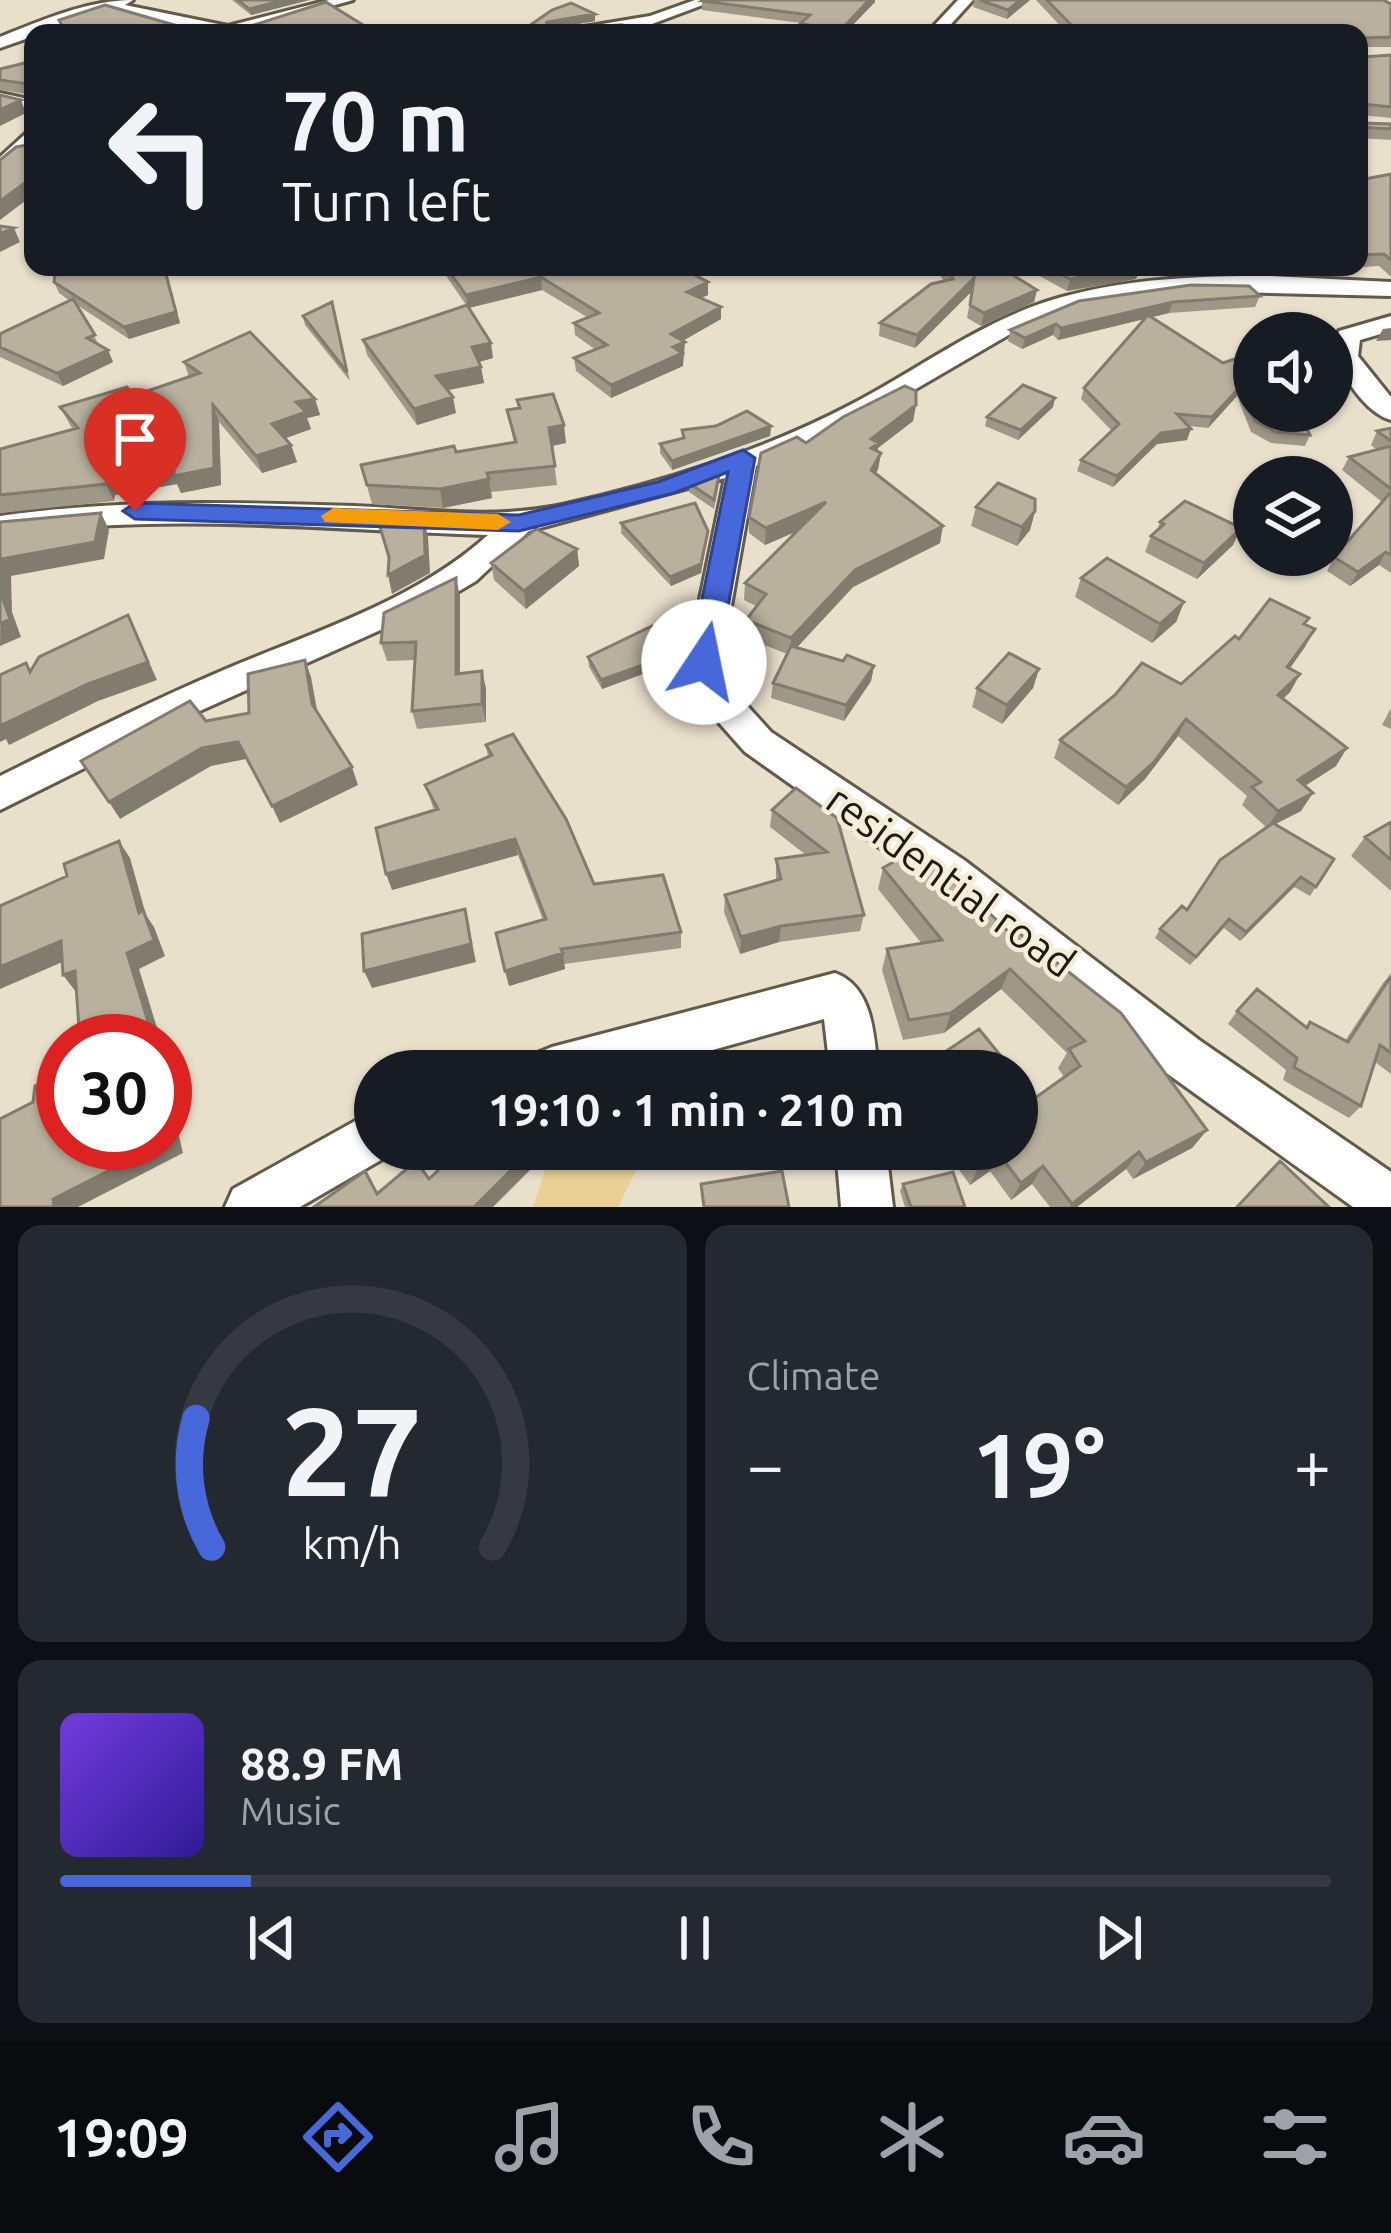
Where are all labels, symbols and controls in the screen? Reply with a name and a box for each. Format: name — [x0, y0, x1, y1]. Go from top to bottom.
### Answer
icon: left — [84, 72, 240, 228]
text: 70 m — [282, 73, 469, 167]
text: Turn left — [282, 171, 491, 231]
map controls — [1233, 312, 1353, 576]
button: sound — [1233, 312, 1353, 432]
pin — [84, 388, 186, 511]
icon: arrive — [102, 406, 168, 472]
button: layers — [1233, 456, 1353, 576]
position arrow — [641, 599, 767, 725]
street label: residential road — [818, 775, 1084, 986]
speed limit sign: 30 — [36, 1014, 192, 1170]
text: 19:10 · 1 min · 210 m — [488, 1084, 904, 1135]
text: Climate — [747, 1354, 881, 1397]
text: 27 — [282, 1380, 423, 1520]
text: 19° — [972, 1414, 1105, 1515]
text: − — [747, 1427, 784, 1501]
text: + — [1294, 1427, 1331, 1501]
text: km/h — [303, 1518, 402, 1566]
text: 88.9 FM — [240, 1738, 403, 1789]
text: Music — [240, 1789, 341, 1832]
icon: previous — [239, 1905, 305, 1971]
icon: pause — [662, 1905, 728, 1971]
icon: next — [1086, 1905, 1152, 1971]
icon: directions — [296, 2095, 380, 2179]
icon: music — [488, 2095, 572, 2179]
icon: phone — [679, 2095, 763, 2179]
icon: climate — [870, 2095, 954, 2179]
icon: car — [1062, 2095, 1146, 2179]
icon: filters — [1253, 2095, 1337, 2179]
text: 19:09 — [54, 2107, 189, 2167]

